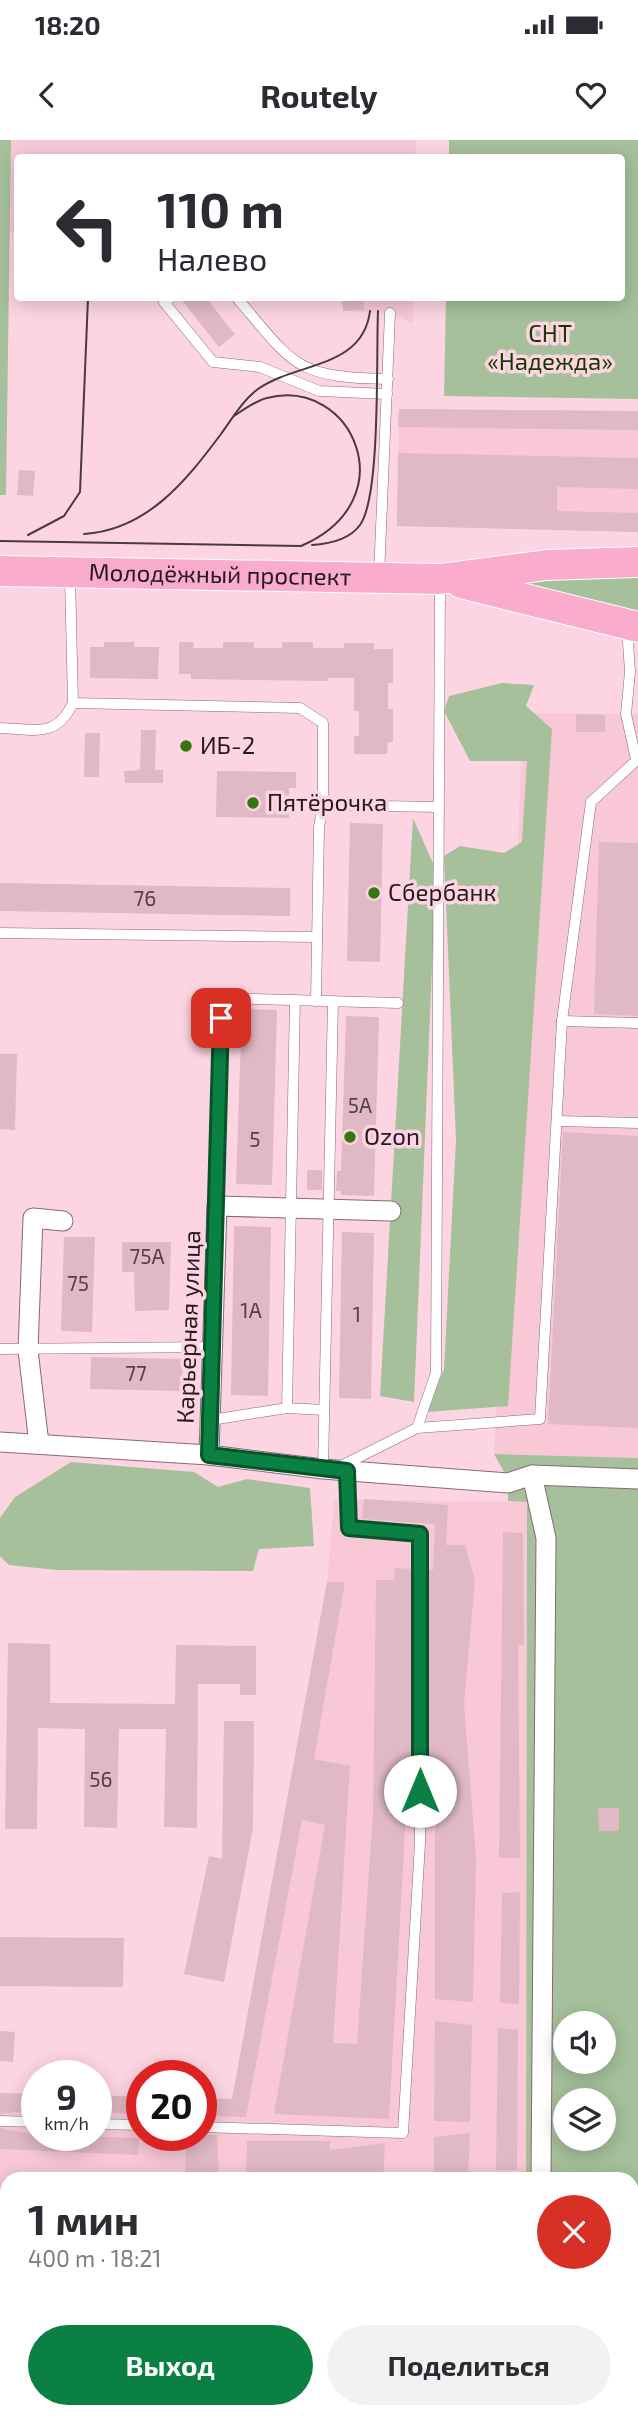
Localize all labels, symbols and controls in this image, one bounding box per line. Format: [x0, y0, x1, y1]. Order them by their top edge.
text: 18:20 [35, 9, 101, 40]
icon: back [28, 76, 66, 114]
text: Routely [260, 76, 378, 114]
icon: heart [572, 76, 610, 114]
text: 110 m [157, 179, 284, 238]
icon: left [42, 182, 133, 273]
text: Налево [157, 239, 267, 277]
park label: СНТ «Надежда» [487, 318, 613, 375]
street label: Молодёжный проспект [88, 557, 352, 590]
place label: ИБ-2 [200, 730, 255, 759]
marker: ИБ-2 [178, 738, 194, 754]
place label: Пятёрочка [267, 787, 387, 816]
marker: Пятёрочка [245, 795, 261, 811]
place label: Сбербанк [388, 877, 496, 906]
house number: 76 [134, 885, 156, 910]
marker: Сбербанк [366, 885, 382, 901]
pin [191, 988, 251, 1048]
icon: arrive [202, 999, 240, 1037]
house number: 5А [348, 1092, 372, 1117]
place label: Ozon [364, 1121, 420, 1150]
house number: 5 [249, 1126, 261, 1151]
marker: Ozon [342, 1129, 358, 1145]
street label: Карьерная улица [170, 1230, 206, 1424]
house number: 75А [129, 1243, 165, 1268]
house number: 75 [67, 1270, 89, 1295]
house number: 1А [240, 1297, 262, 1322]
house number: 1 [353, 1301, 361, 1326]
house number: 77 [125, 1360, 147, 1385]
position arrow [383, 1754, 457, 1828]
house number: 56 [89, 1766, 113, 1791]
map controls [553, 2011, 616, 2151]
button: sound [553, 2011, 616, 2074]
speed limit sign: 20 [126, 2060, 217, 2151]
text: 9 [56, 2075, 77, 2117]
button: layers [553, 2088, 616, 2151]
text: km/h [44, 2112, 89, 2134]
text: 1 мин [28, 2193, 139, 2243]
button: close [537, 2195, 611, 2269]
text: 400 m · 18:21 [28, 2244, 161, 2272]
button: Выход [28, 2325, 313, 2405]
button: Поделиться [327, 2325, 611, 2405]

